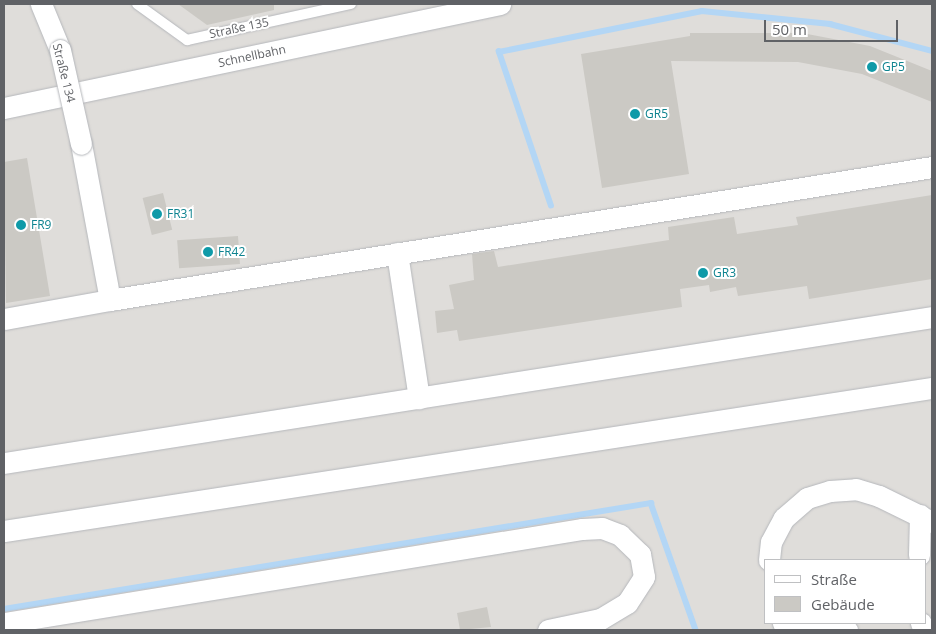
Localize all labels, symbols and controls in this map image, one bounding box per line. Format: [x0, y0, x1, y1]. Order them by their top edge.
scale bar [766, 10, 900, 42]
street label: Straße 135 [208, 15, 270, 41]
text: 50 m [772, 19, 807, 39]
street label: Straße 134 [50, 42, 78, 104]
street label: Schnellbahn [217, 42, 287, 70]
place label: GP5 [882, 60, 905, 74]
marker: GP5 [866, 61, 878, 73]
place label: GR5 [645, 107, 668, 121]
marker: GR5 [629, 108, 641, 120]
place label: FR31 [167, 207, 194, 221]
marker: FR31 [151, 208, 163, 220]
place label: FR9 [31, 218, 51, 232]
marker: FR9 [15, 219, 27, 231]
place label: FR42 [218, 245, 245, 259]
marker: FR42 [202, 246, 214, 258]
place label: GR3 [713, 266, 736, 280]
marker: GR3 [697, 267, 709, 279]
legend [764, 559, 926, 624]
text: Straße [811, 569, 857, 589]
text: Gebäude [811, 594, 875, 614]

